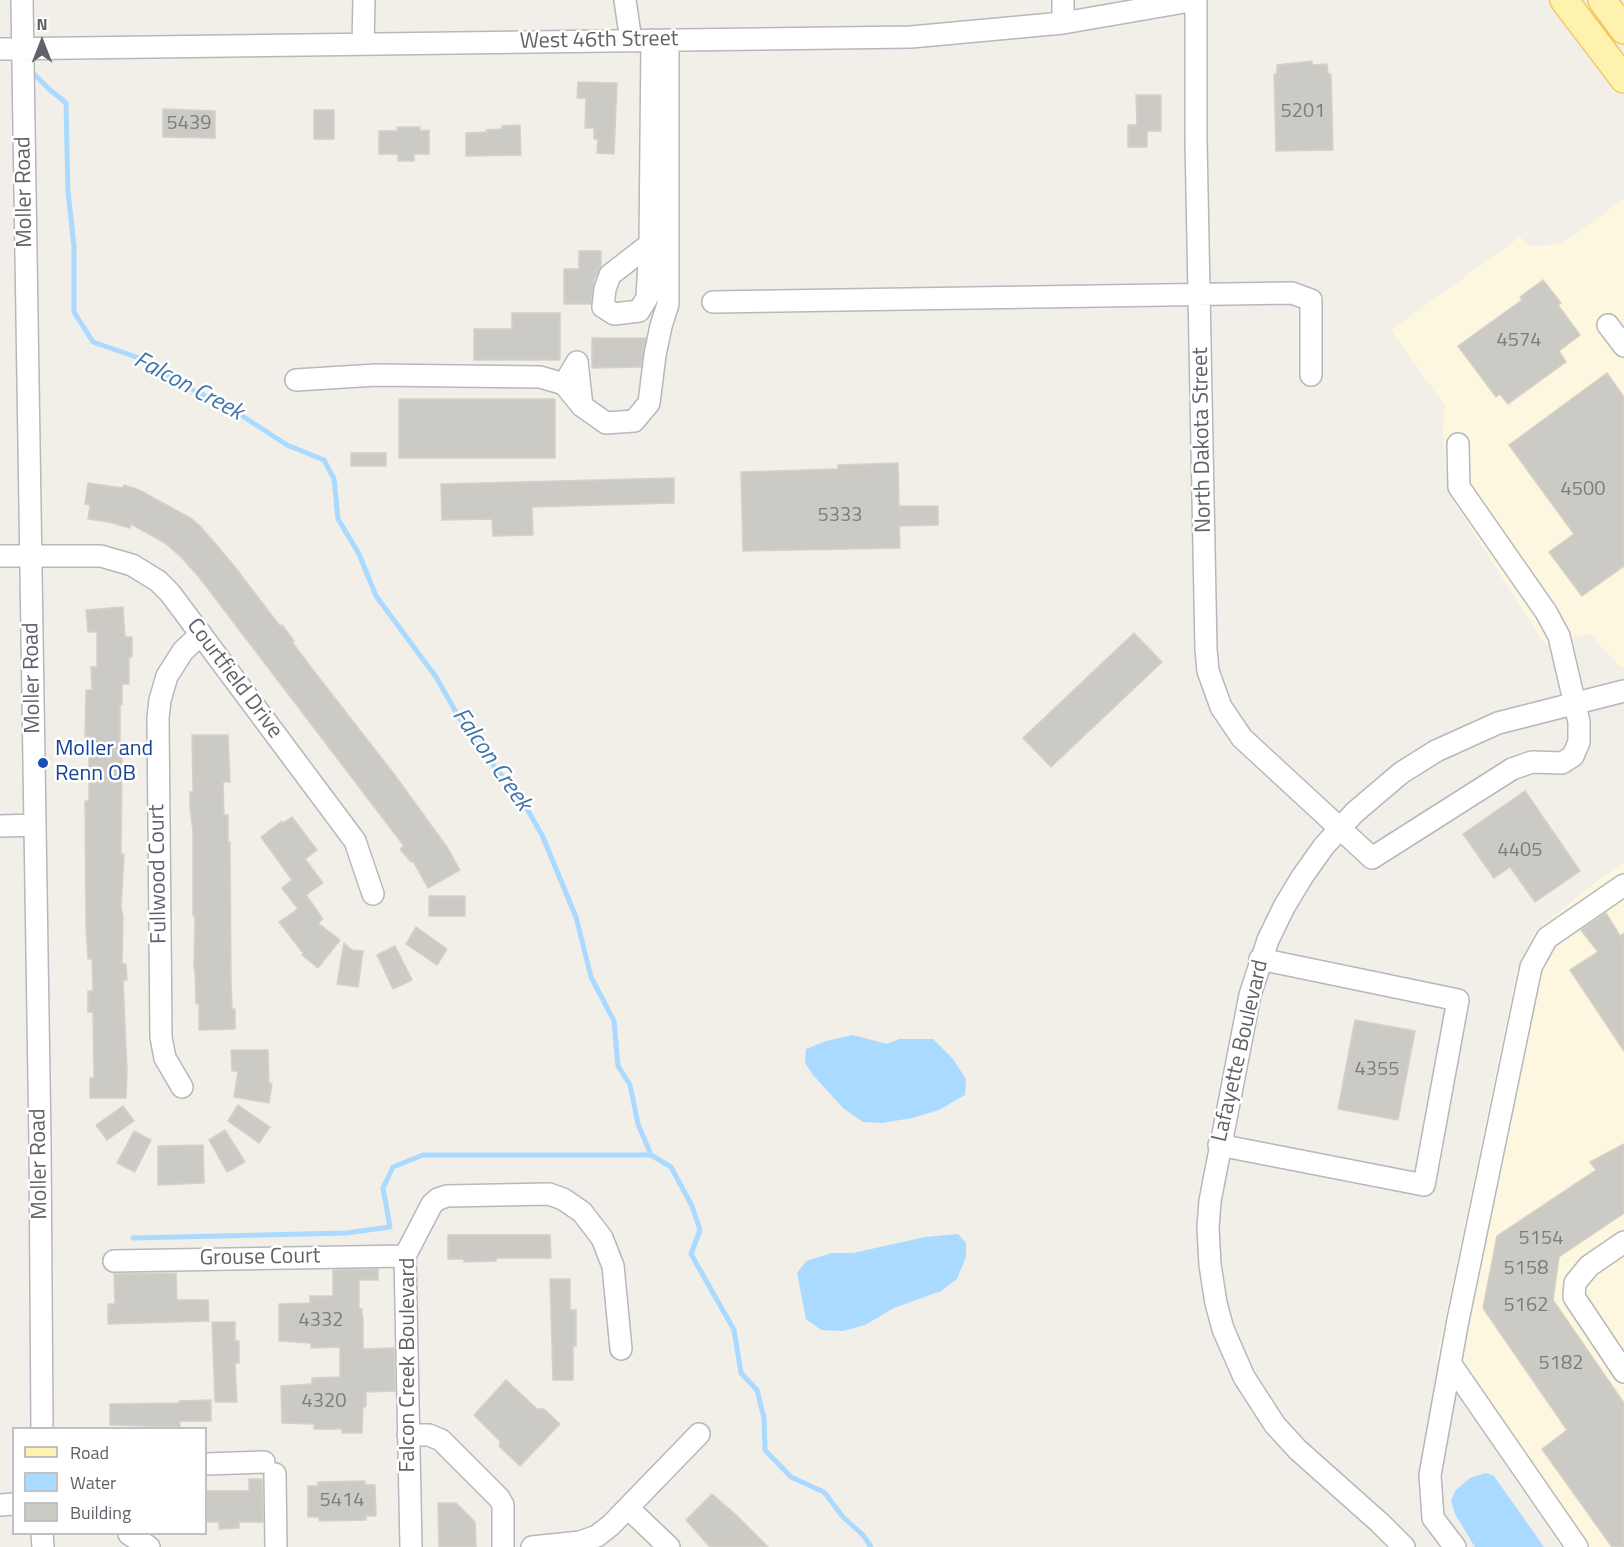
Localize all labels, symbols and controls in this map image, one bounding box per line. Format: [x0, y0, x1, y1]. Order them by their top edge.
north arrow [12, 12, 72, 72]
text: N [36, 12, 48, 36]
street label: West 46th Street [519, 26, 679, 56]
house number: 5201 [1281, 100, 1325, 124]
house number: 5439 [167, 112, 211, 136]
street label: Moller Road [11, 136, 39, 248]
house number: 4574 [1497, 329, 1541, 353]
water label: Falcon Creek [129, 346, 247, 428]
street label: North Dakota Street [1188, 347, 1218, 533]
house number: 4500 [1561, 478, 1605, 502]
house number: 5333 [818, 504, 862, 528]
street label: Courtfield Drive [180, 614, 288, 744]
street label: Moller Road [19, 622, 47, 734]
water label: Falcon Creek [445, 703, 537, 817]
place label: Moller and Renn OB [55, 737, 153, 788]
marker: Moller and Renn OB [36, 756, 50, 770]
street label: Fullwood Court [145, 804, 173, 944]
house number: 4405 [1498, 839, 1542, 863]
street label: Lafayette Boulevard [1207, 957, 1275, 1145]
house number: 4355 [1355, 1058, 1399, 1082]
street label: Moller Road [26, 1108, 54, 1220]
house number: 5154 [1519, 1227, 1563, 1251]
street label: Grouse Court [199, 1244, 321, 1272]
house number: 5158 [1504, 1257, 1548, 1281]
street label: Falcon Creek Boulevard [396, 1258, 422, 1472]
house number: 5162 [1504, 1294, 1548, 1318]
house number: 4332 [299, 1309, 343, 1333]
house number: 5182 [1539, 1352, 1583, 1376]
house number: 4320 [302, 1390, 346, 1414]
legend [12, 1427, 207, 1535]
text: Road [70, 1439, 109, 1466]
text: Water [70, 1469, 116, 1496]
house number: 5414 [320, 1489, 364, 1513]
text: Building [70, 1499, 131, 1526]

